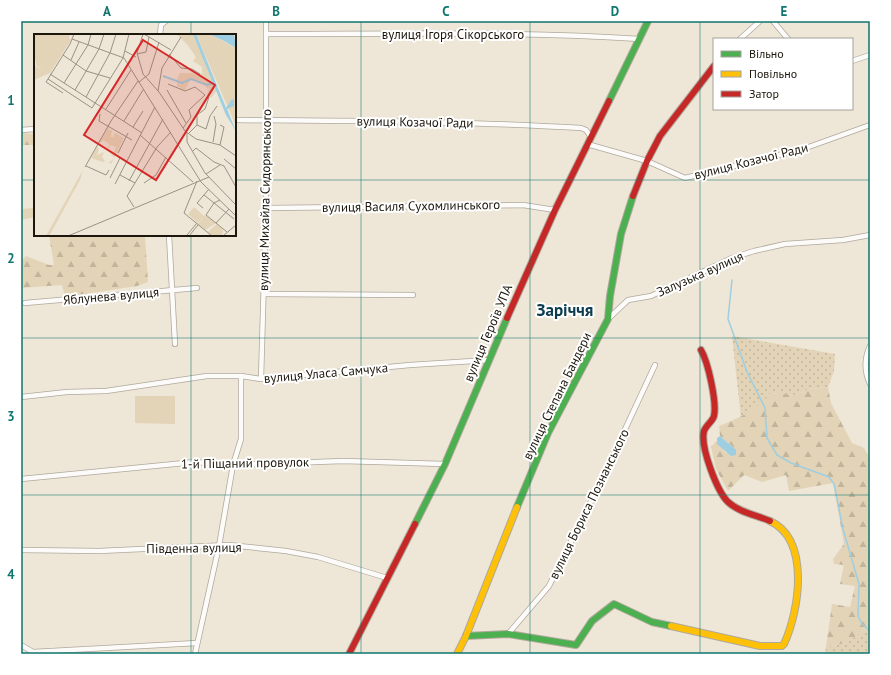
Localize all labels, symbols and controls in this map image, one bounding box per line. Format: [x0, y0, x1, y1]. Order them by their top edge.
text: A [103, 3, 111, 20]
text: B [272, 3, 280, 20]
text: C [442, 3, 450, 20]
text: D [611, 3, 619, 20]
text: E [781, 3, 788, 20]
street label: вулиця Ігоря Сікорського [382, 26, 524, 43]
inset map [34, 34, 236, 236]
legend [713, 38, 853, 110]
text: Вільно [749, 46, 784, 61]
text: Повільно [749, 66, 797, 81]
text: Затор [749, 86, 779, 101]
text: 1 [7, 92, 15, 109]
street label: вулиця Михайла Сидорянського [255, 109, 275, 291]
street label: вулиця Козачої Ради [356, 112, 474, 132]
street label: вулиця Козачої Ради [692, 139, 810, 183]
street label: вулиця Василя Сухомлинського [322, 196, 500, 216]
street label: Залузька вулиця [654, 247, 746, 301]
text: 2 [7, 250, 15, 267]
street label: вулиця Героїв УПА [460, 281, 516, 384]
street label: Яблунева вулиця [62, 283, 160, 309]
district label: Заріччя [537, 299, 593, 321]
street label: вулиця Степана Бандери [519, 329, 595, 463]
street label: вулиця Уласа Самчука [263, 359, 389, 387]
text: 3 [7, 408, 15, 425]
street label: вулиця Бориса Познанського [545, 426, 633, 582]
street label: 1-й Піщаний провулок [181, 453, 310, 473]
street label: Південна вулиця [146, 539, 242, 557]
text: 4 [7, 566, 15, 583]

